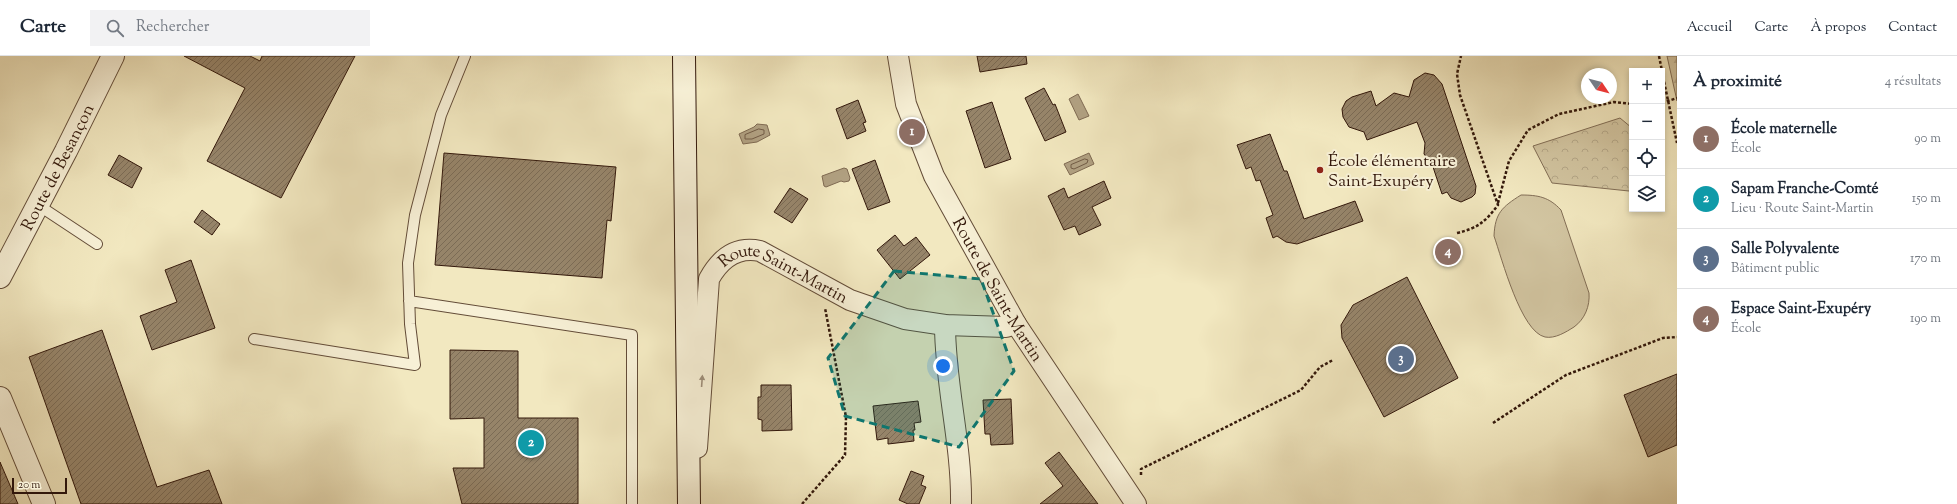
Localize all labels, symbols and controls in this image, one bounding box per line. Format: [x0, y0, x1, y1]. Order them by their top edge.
search box [90, 10, 370, 46]
text: Carte [20, 14, 66, 41]
icon: search [104, 17, 126, 39]
text: Rechercher [136, 17, 209, 38]
text: Accueil [1687, 18, 1732, 38]
text: Carte [1754, 18, 1788, 38]
text: À propos [1810, 18, 1866, 38]
text: Contact [1888, 18, 1937, 38]
north arrow [1581, 68, 1617, 104]
map controls [1629, 68, 1665, 212]
button: + [1629, 68, 1665, 104]
text: À proximité [1693, 70, 1782, 94]
text: 4 résultats [1885, 73, 1941, 91]
street label: Route de Besançon [16, 100, 101, 235]
button: − [1629, 104, 1665, 140]
pin: 1 [899, 117, 925, 147]
text: École maternelle [1731, 119, 1837, 140]
text: 1 [1704, 130, 1708, 148]
text: 90 m [1914, 130, 1941, 148]
button: locate [1629, 140, 1665, 176]
text: École [1731, 140, 1761, 158]
place label: École élémentaire Saint-Exupéry [1328, 150, 1456, 194]
marker: École élémentaire Saint-Exupéry [1315, 165, 1325, 175]
button: layers [1629, 176, 1665, 212]
text: Sapam Franche-Comté [1731, 179, 1879, 200]
text: 2 [1703, 190, 1709, 208]
text: 150 m [1912, 190, 1941, 208]
text: Lieu · Route Saint-Martin [1731, 200, 1874, 218]
street label: Route de Saint-Martin [945, 213, 1048, 367]
pin: 4 [1435, 237, 1461, 267]
text: Salle Polyvalente [1731, 239, 1839, 260]
street label: Route Saint-Martin [714, 240, 852, 311]
text: 3 [1703, 250, 1709, 268]
text: 170 m [1910, 250, 1941, 268]
text: Bâtiment public [1731, 260, 1819, 278]
text: Espace Saint-Exupéry [1731, 299, 1871, 320]
text: 4 [1703, 310, 1709, 328]
text: 190 m [1910, 310, 1941, 328]
text: École [1731, 320, 1761, 338]
pin: 3 [1388, 344, 1414, 374]
your location [933, 356, 953, 376]
one-way arrow [698, 375, 705, 387]
pin: 2 [518, 428, 544, 458]
scale bar [12, 476, 67, 495]
text: 20 m [18, 477, 40, 493]

